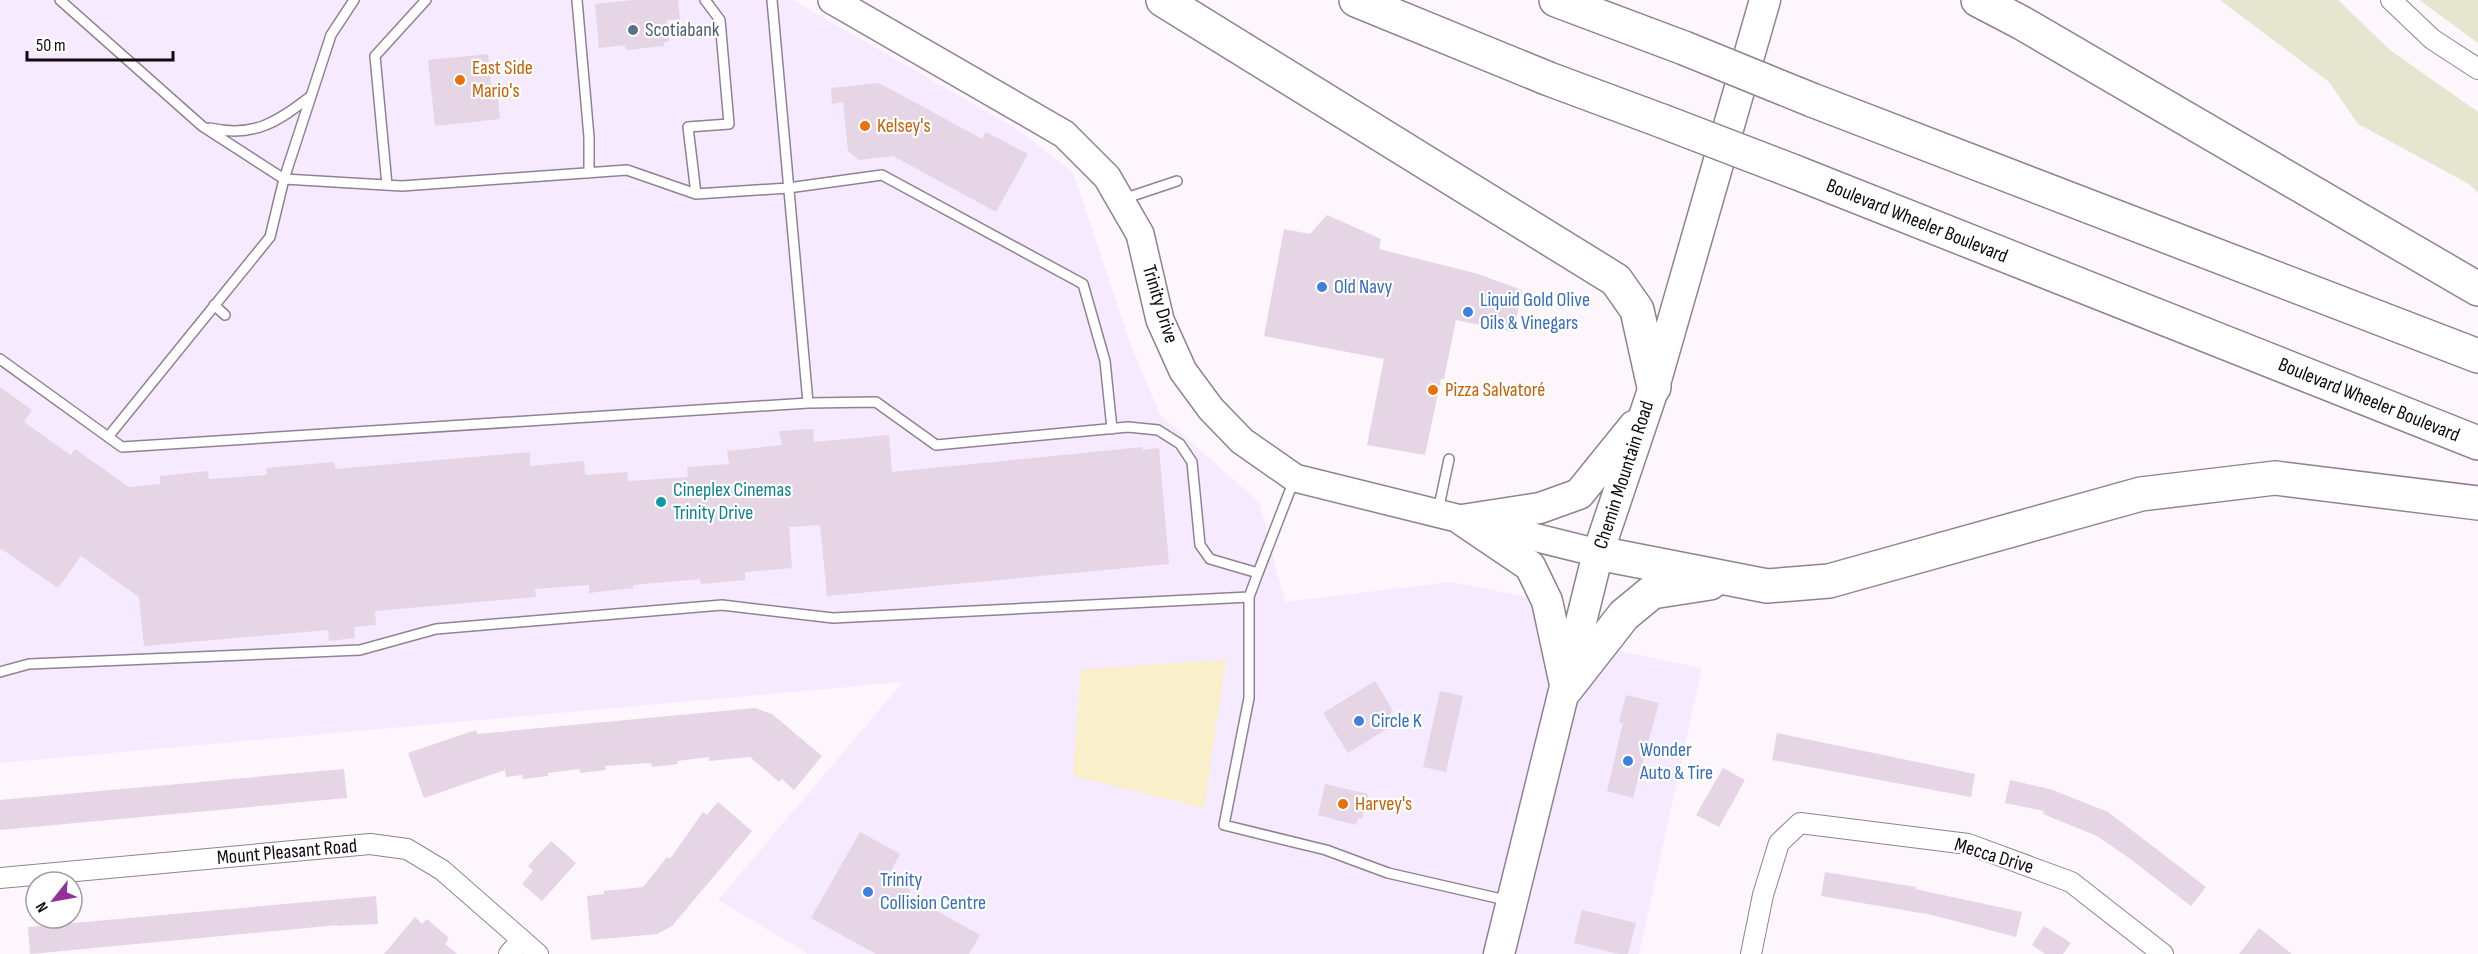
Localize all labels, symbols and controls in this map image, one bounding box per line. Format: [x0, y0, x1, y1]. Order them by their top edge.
place label: Scotiabank [645, 18, 720, 42]
marker: Scotiabank [626, 23, 640, 37]
scale bar [27, 24, 172, 62]
text: 50 m [36, 35, 66, 56]
place label: East Side Mario's [472, 56, 533, 103]
marker: East Side Mario's [453, 73, 467, 87]
place label: Kelsey's [877, 114, 931, 138]
marker: Kelsey's [858, 119, 872, 133]
street label: Boulevard Wheeler Boulevard [1823, 174, 2011, 268]
street label: Trinity Drive [1137, 262, 1183, 346]
place label: Old Navy [1334, 275, 1393, 299]
marker: Old Navy [1315, 280, 1329, 294]
place label: Liquid Gold Olive Oils & Vinegars [1480, 288, 1590, 335]
marker: Liquid Gold Olive Oils & Vinegars [1461, 305, 1475, 319]
street label: Boulevard Wheeler Boulevard [2275, 353, 2463, 447]
place label: Pizza Salvatoré [1445, 378, 1545, 402]
marker: Pizza Salvatoré [1426, 383, 1440, 397]
street label: Chemin Mountain Road [1589, 398, 1659, 552]
place label: Cineplex Cinemas Trinity Drive [673, 478, 791, 525]
marker: Cineplex Cinemas Trinity Drive [654, 495, 668, 509]
place label: Circle K [1371, 709, 1422, 733]
marker: Circle K [1352, 714, 1366, 728]
place label: Wonder Auto & Tire [1639, 738, 1713, 785]
marker: Wonder Auto & Tire [1621, 754, 1635, 768]
place label: Harvey's [1355, 792, 1412, 816]
marker: Harvey's [1336, 797, 1350, 811]
street label: Mecca Drive [1952, 833, 2036, 879]
street label: Mount Pleasant Road [216, 834, 358, 870]
place label: Trinity Collision Centre [880, 868, 986, 915]
north arrow [24, 870, 84, 930]
marker: Trinity Collision Centre [861, 885, 875, 899]
text: N [32, 898, 53, 916]

